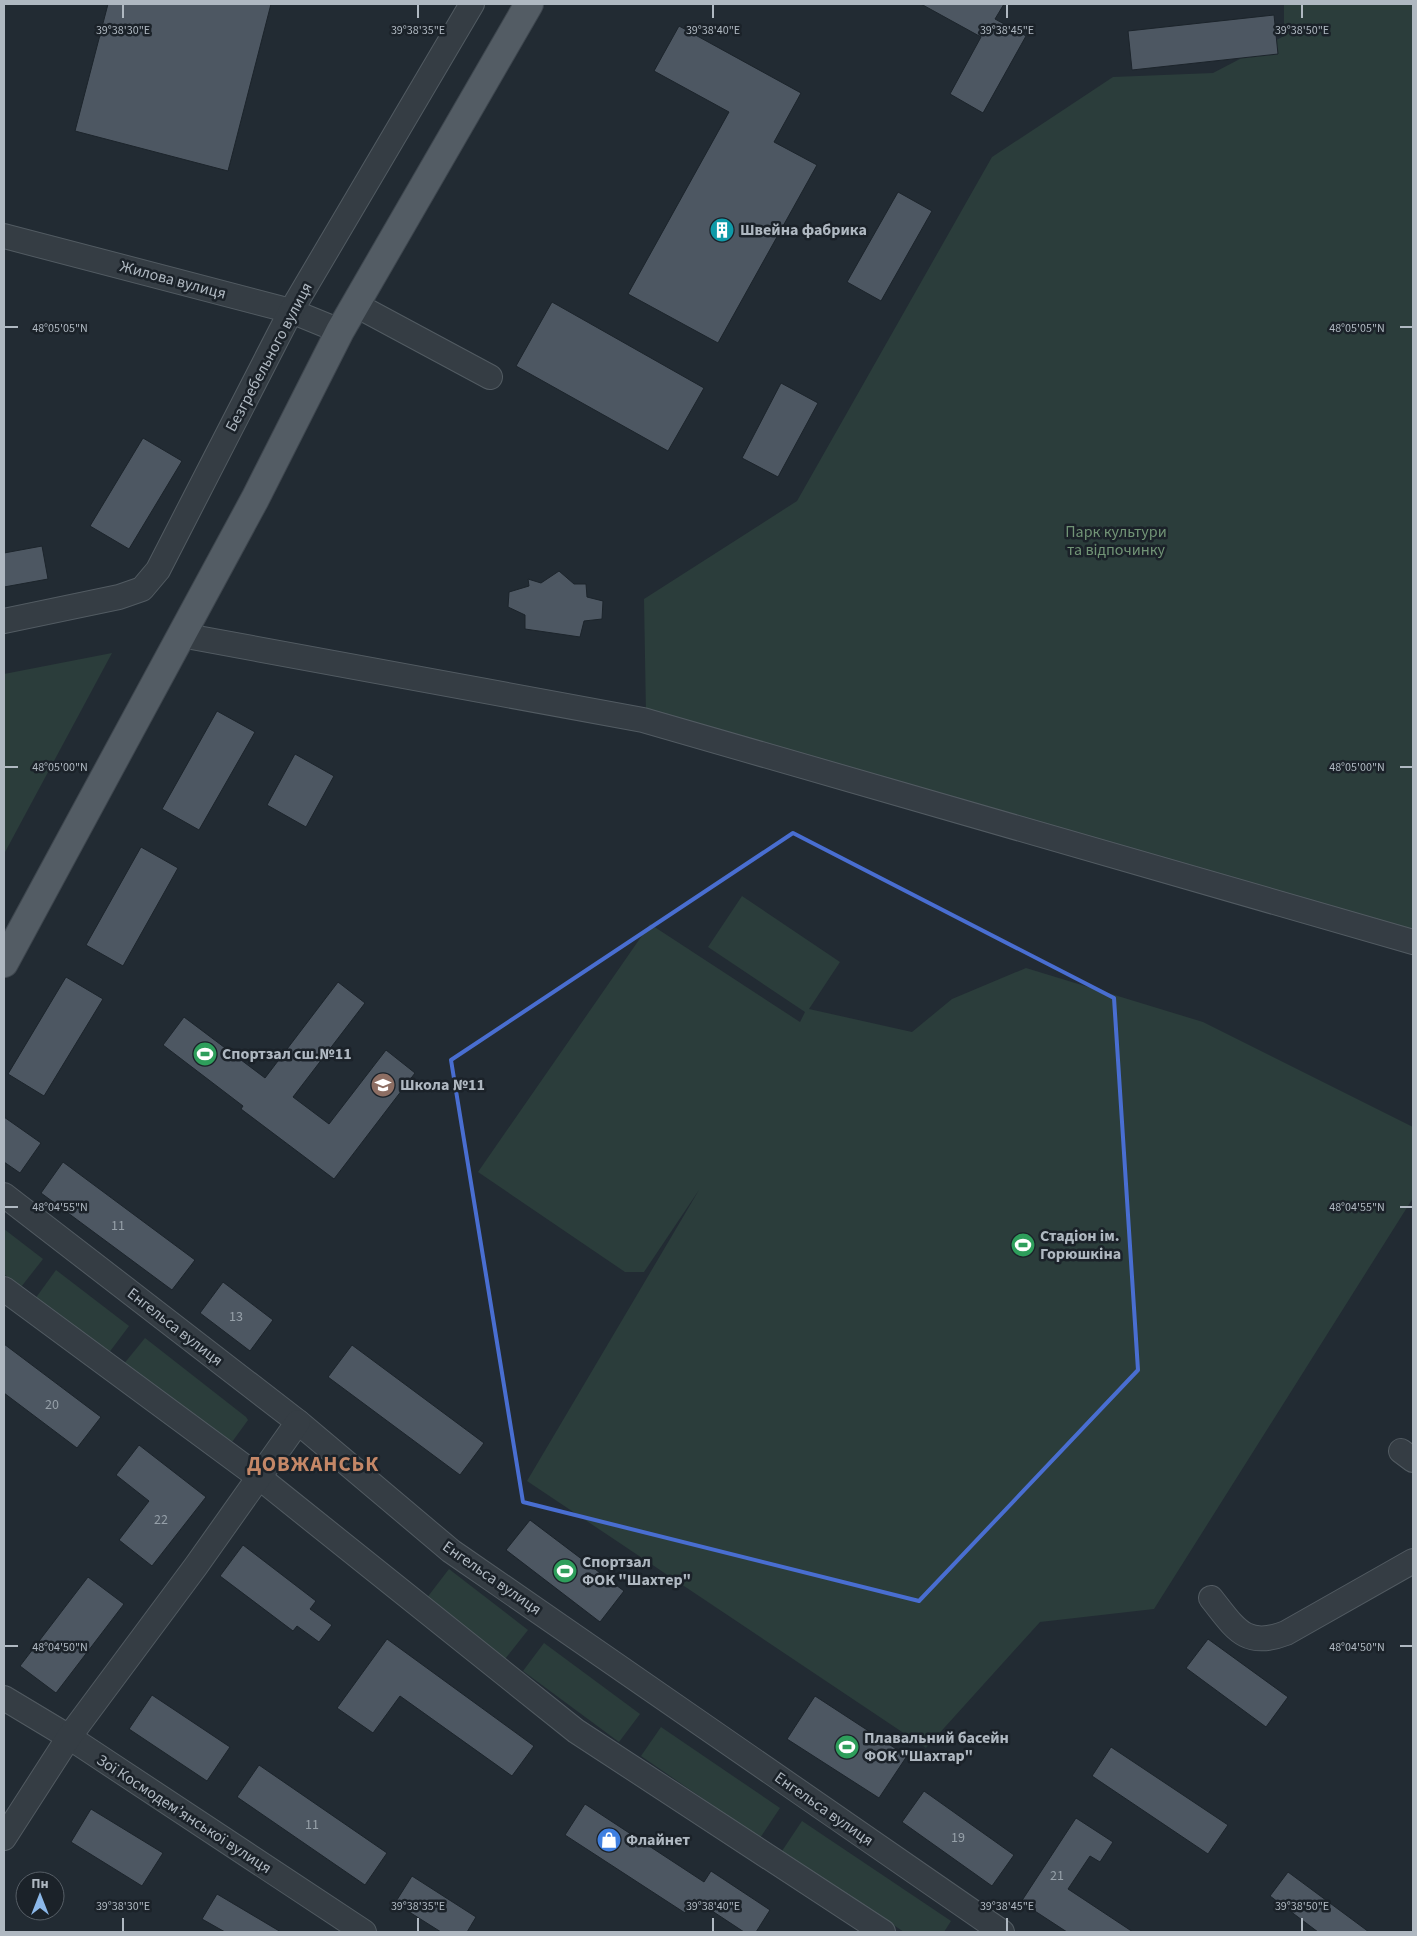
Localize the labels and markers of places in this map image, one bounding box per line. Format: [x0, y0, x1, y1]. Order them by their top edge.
building icon: Швейна фабрика [709, 217, 735, 243]
place label: Швейна фабрика [740, 219, 867, 241]
sports icon: Спортзал сш.№11 [192, 1041, 218, 1067]
place label: Спортзал сш.№11 [222, 1043, 352, 1065]
school or university icon: Школа №11 [370, 1072, 396, 1098]
place label: Школа №11 [400, 1074, 485, 1096]
place label: Стадіон ім. Горюшкіна [1040, 1225, 1121, 1265]
sports icon: Стадіон ім. Горюшкіна [1010, 1232, 1036, 1258]
place label: Спортзал ФОК "Шахтер" [582, 1551, 691, 1591]
sports icon: Спортзал ФОК "Шахтер" [552, 1558, 578, 1584]
place label: Плавальний басейн ФОК "Шахтар" [864, 1727, 1009, 1767]
sports icon: Плавальний басейн ФОК "Шахтар" [834, 1734, 860, 1760]
shop icon: Флайнет [596, 1827, 622, 1853]
place label: Флайнет [626, 1829, 690, 1851]

